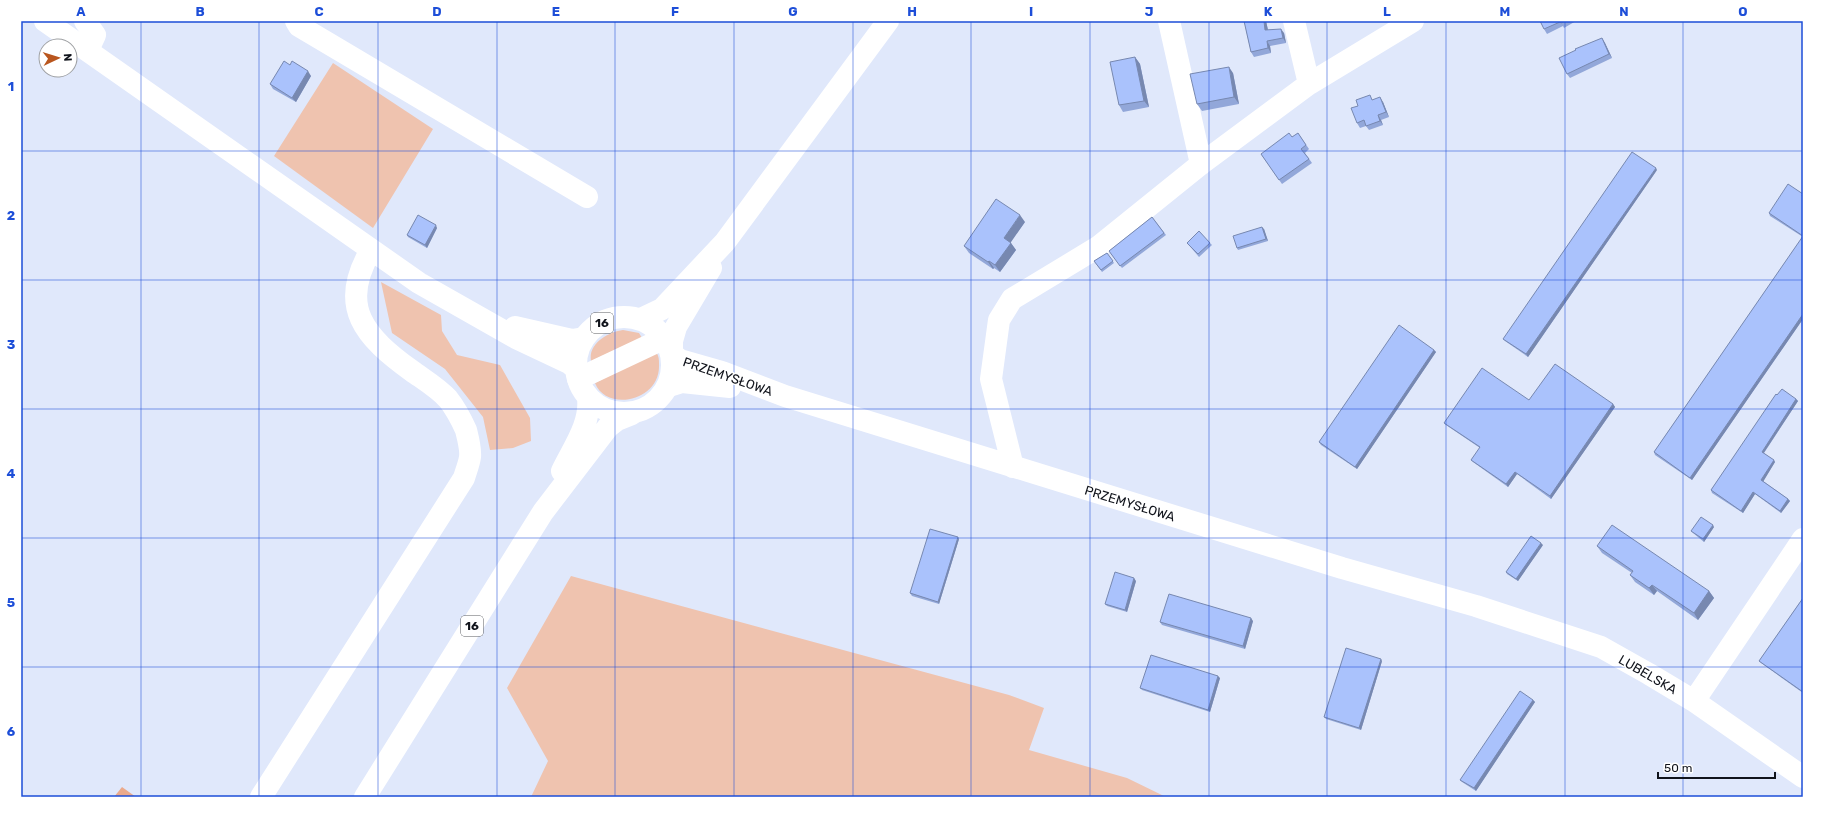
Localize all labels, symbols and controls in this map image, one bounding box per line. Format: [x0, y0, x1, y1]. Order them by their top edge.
text: A [76, 4, 86, 19]
text: B [195, 4, 205, 19]
text: C [314, 4, 324, 19]
text: D [432, 4, 442, 19]
text: E [552, 4, 560, 19]
text: F [671, 4, 679, 19]
text: G [788, 4, 798, 19]
text: H [907, 4, 917, 19]
text: I [1029, 4, 1033, 19]
text: J [1145, 4, 1153, 19]
text: K [1264, 4, 1273, 19]
text: L [1383, 4, 1391, 19]
text: M [1500, 4, 1510, 19]
text: N [1619, 4, 1629, 19]
text: O [1738, 4, 1748, 19]
north arrow [38, 38, 78, 78]
text: N [61, 53, 74, 62]
text: 1 [8, 79, 14, 94]
text: 2 [7, 208, 15, 223]
road number: 16 [591, 313, 613, 333]
text: 3 [7, 337, 16, 352]
street label: PRZEMYSŁOWA [681, 354, 775, 399]
text: 4 [7, 466, 16, 481]
street label: PRZEMYSŁOWA [1083, 483, 1177, 524]
text: 5 [7, 595, 15, 610]
road number: 16 [461, 616, 483, 636]
street label: LUBELSKA [1616, 652, 1680, 697]
text: 6 [7, 724, 16, 739]
scale bar [1658, 754, 1775, 780]
text: 50 m [1664, 761, 1692, 775]

